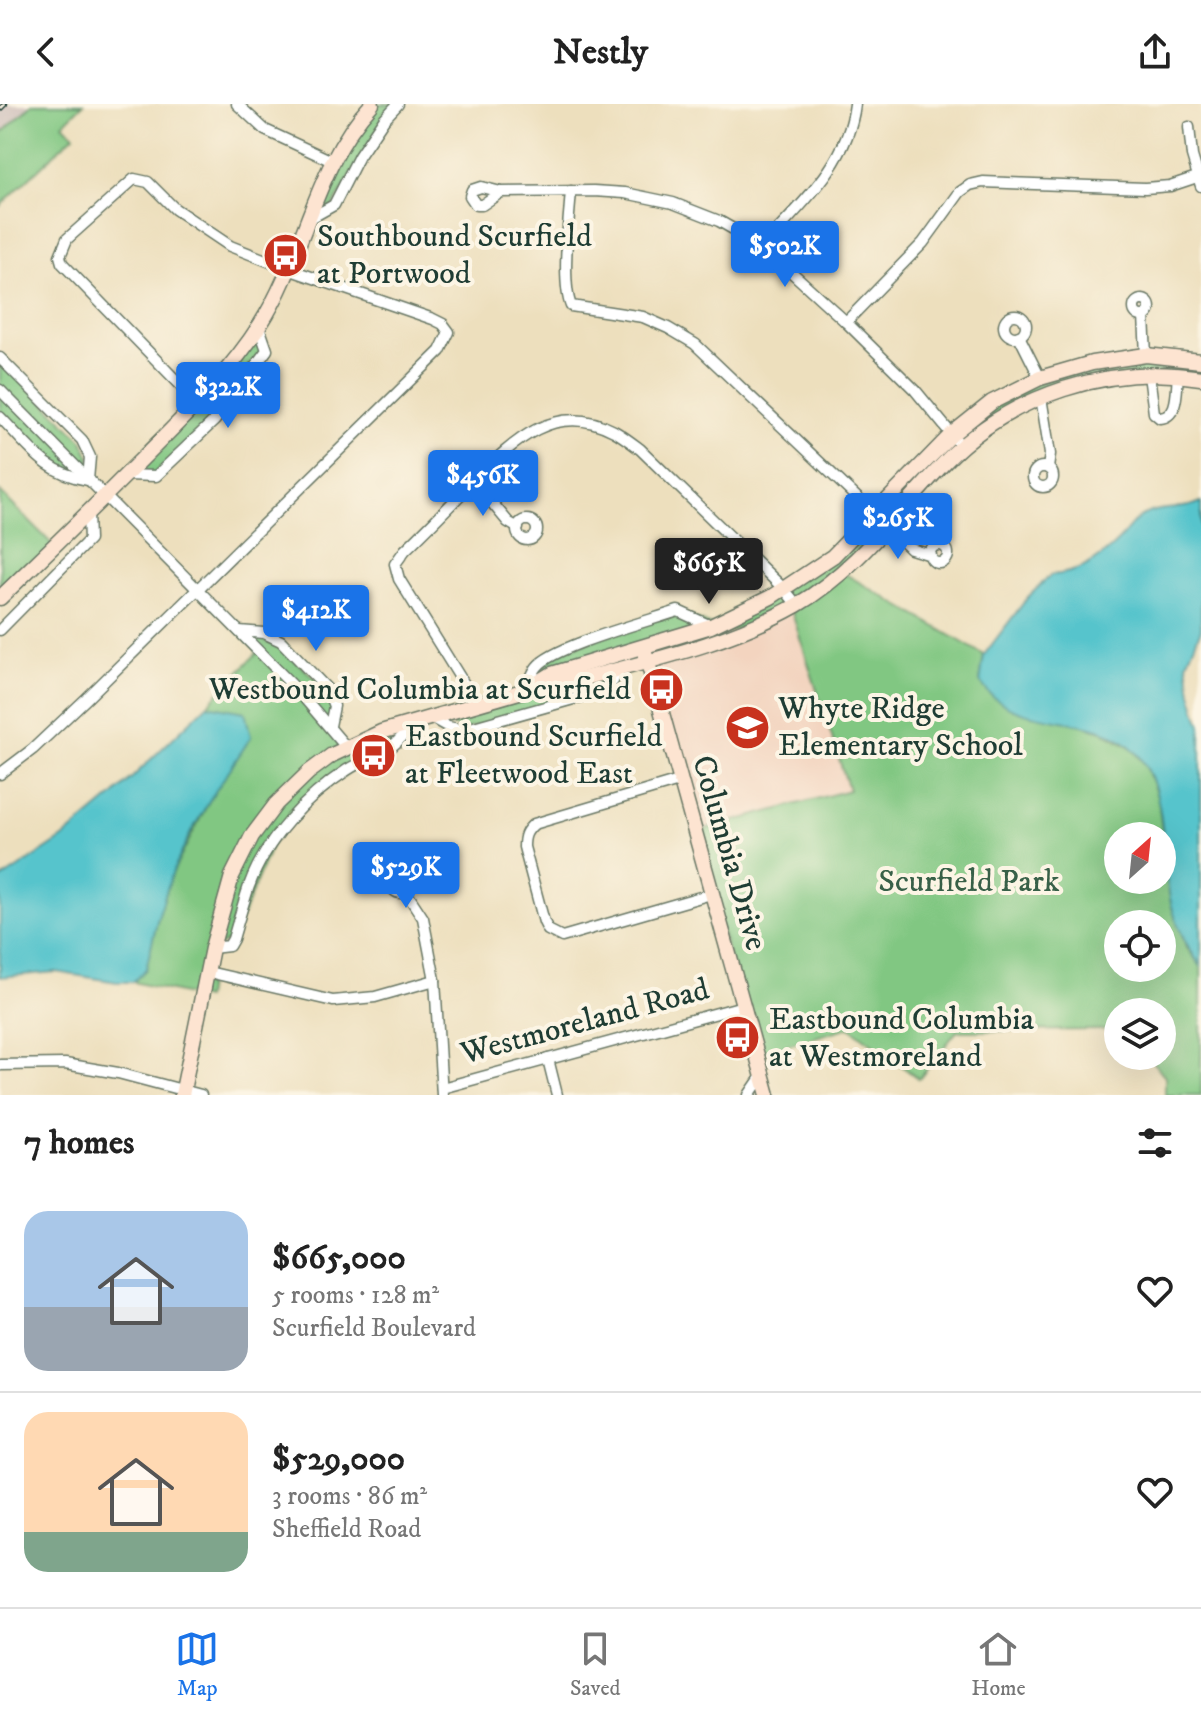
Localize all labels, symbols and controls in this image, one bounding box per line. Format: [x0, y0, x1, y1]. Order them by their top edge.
icon: back [24, 30, 68, 74]
text: Nestly [553, 30, 648, 75]
icon: share [1133, 30, 1177, 74]
place label: Southbound Scurfield at Portwood [317, 217, 592, 294]
pin: $502K [729, 221, 841, 289]
text: $502K [749, 230, 821, 263]
bus stop icon: Southbound Scurfield at Portwood [262, 231, 310, 279]
pin: $322K [172, 362, 284, 430]
text: $322K [194, 371, 262, 404]
pin: $456K [427, 450, 539, 518]
text: $456K [446, 459, 520, 492]
pin: $265K [842, 493, 954, 561]
text: $265K [862, 502, 934, 535]
pin: $665K [653, 538, 765, 606]
text: $665K [673, 547, 745, 580]
pin: $412K [260, 585, 372, 653]
text: $412K [281, 594, 351, 627]
bus stop icon: Westbound Columbia at Scurfield [638, 666, 686, 714]
place label: Westbound Columbia at Scurfield [208, 670, 631, 710]
place label: Whyte Ridge Elementary School [777, 689, 1023, 766]
school or university icon: Whyte Ridge Elementary School [723, 703, 771, 751]
place label: Eastbound Scurfield at Fleetwood East [405, 717, 662, 794]
bus stop icon: Eastbound Scurfield at Fleetwood East [350, 731, 398, 779]
street label: Columbia Drive [682, 751, 776, 955]
north arrow [1104, 822, 1176, 894]
map controls [1104, 822, 1176, 1070]
pin: $529K [350, 842, 462, 910]
text: $529K [370, 851, 442, 884]
park label: Scurfield Park [878, 862, 1060, 902]
button: locate [1104, 910, 1176, 982]
street label: Westmoreland Road [455, 970, 714, 1075]
button: layers [1104, 998, 1176, 1070]
place label: Eastbound Columbia at Westmoreland [769, 1000, 1034, 1077]
bus stop icon: Eastbound Columbia at Westmoreland [714, 1014, 762, 1062]
icon: filters [1133, 1121, 1177, 1165]
text: 7 homes [24, 1122, 134, 1164]
text: $665,000 [272, 1237, 406, 1279]
icon: home [88, 1243, 184, 1339]
icon: heart [1133, 1269, 1177, 1313]
text: 5 rooms · 128 m² [272, 1279, 439, 1312]
text: Scurfield Boulevard [272, 1312, 476, 1345]
text: $529,000 [272, 1438, 405, 1480]
icon: home [88, 1444, 184, 1540]
icon: heart [1133, 1470, 1177, 1514]
text: 3 rooms · 86 m² [272, 1480, 427, 1513]
text: Sheffield Road [272, 1513, 421, 1546]
tab: Map [175, 1627, 219, 1702]
tab: Saved [570, 1627, 621, 1702]
tab: Home [971, 1627, 1026, 1702]

